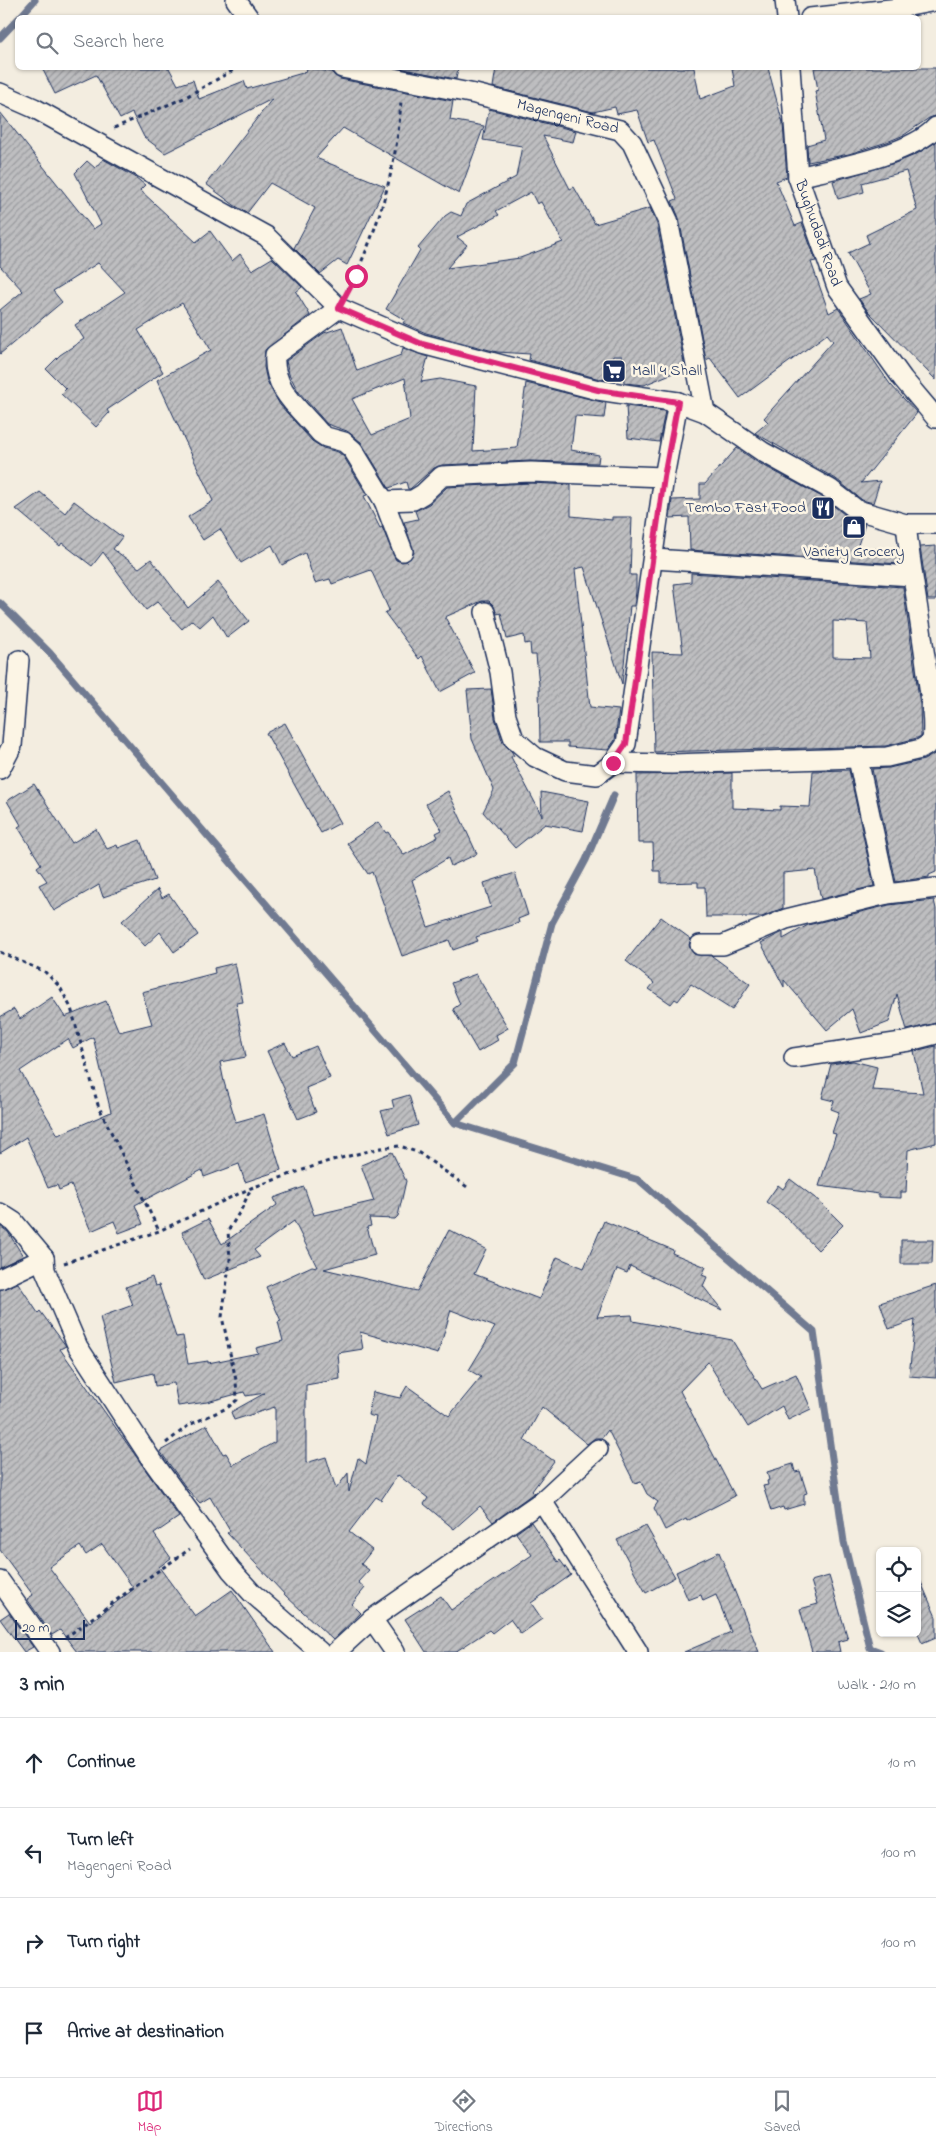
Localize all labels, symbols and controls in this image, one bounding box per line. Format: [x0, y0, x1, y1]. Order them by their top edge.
search box [15, 15, 921, 70]
icon: search [33, 29, 61, 57]
text: Search here [73, 29, 164, 56]
street label: Magengeni Road [514, 93, 621, 141]
street label: Bughudadi Road [788, 176, 848, 290]
route start [345, 265, 368, 288]
supermarket icon: Mall 4 Shall [601, 358, 627, 384]
place label: Mall 4 Shall [632, 359, 703, 383]
restaurant icon: Tembo Fast Food [810, 495, 836, 521]
place label: Tembo Fast Food [685, 496, 806, 520]
shop icon: Variety Grocery [841, 514, 867, 540]
place label: Variety Grocery [803, 540, 905, 564]
route end [602, 752, 625, 775]
map controls [876, 1547, 921, 1637]
button: locate [876, 1547, 921, 1592]
button: layers [876, 1592, 921, 1637]
scale bar [15, 1617, 85, 1640]
text: 20 m [22, 1618, 49, 1639]
text: 3 min [20, 1670, 64, 1700]
text: Walk · 210 m [837, 1673, 916, 1697]
icon: ahead [20, 1749, 48, 1777]
text: Continue [67, 1749, 135, 1776]
text: 10 m [888, 1751, 916, 1775]
text: Turn left [67, 1827, 134, 1854]
icon: left [20, 1839, 48, 1867]
text: 100 m [881, 1841, 916, 1865]
text: Magengeni Road [67, 1854, 172, 1878]
icon: right [20, 1929, 48, 1957]
text: Turn right [67, 1929, 140, 1956]
text: 100 m [881, 1931, 916, 1955]
icon: arrive [20, 2019, 48, 2047]
text: Arrive at destination [67, 2019, 224, 2046]
tab: Map [136, 2087, 164, 2138]
tab: Directions [435, 2087, 493, 2138]
tab: Saved [764, 2087, 800, 2138]

